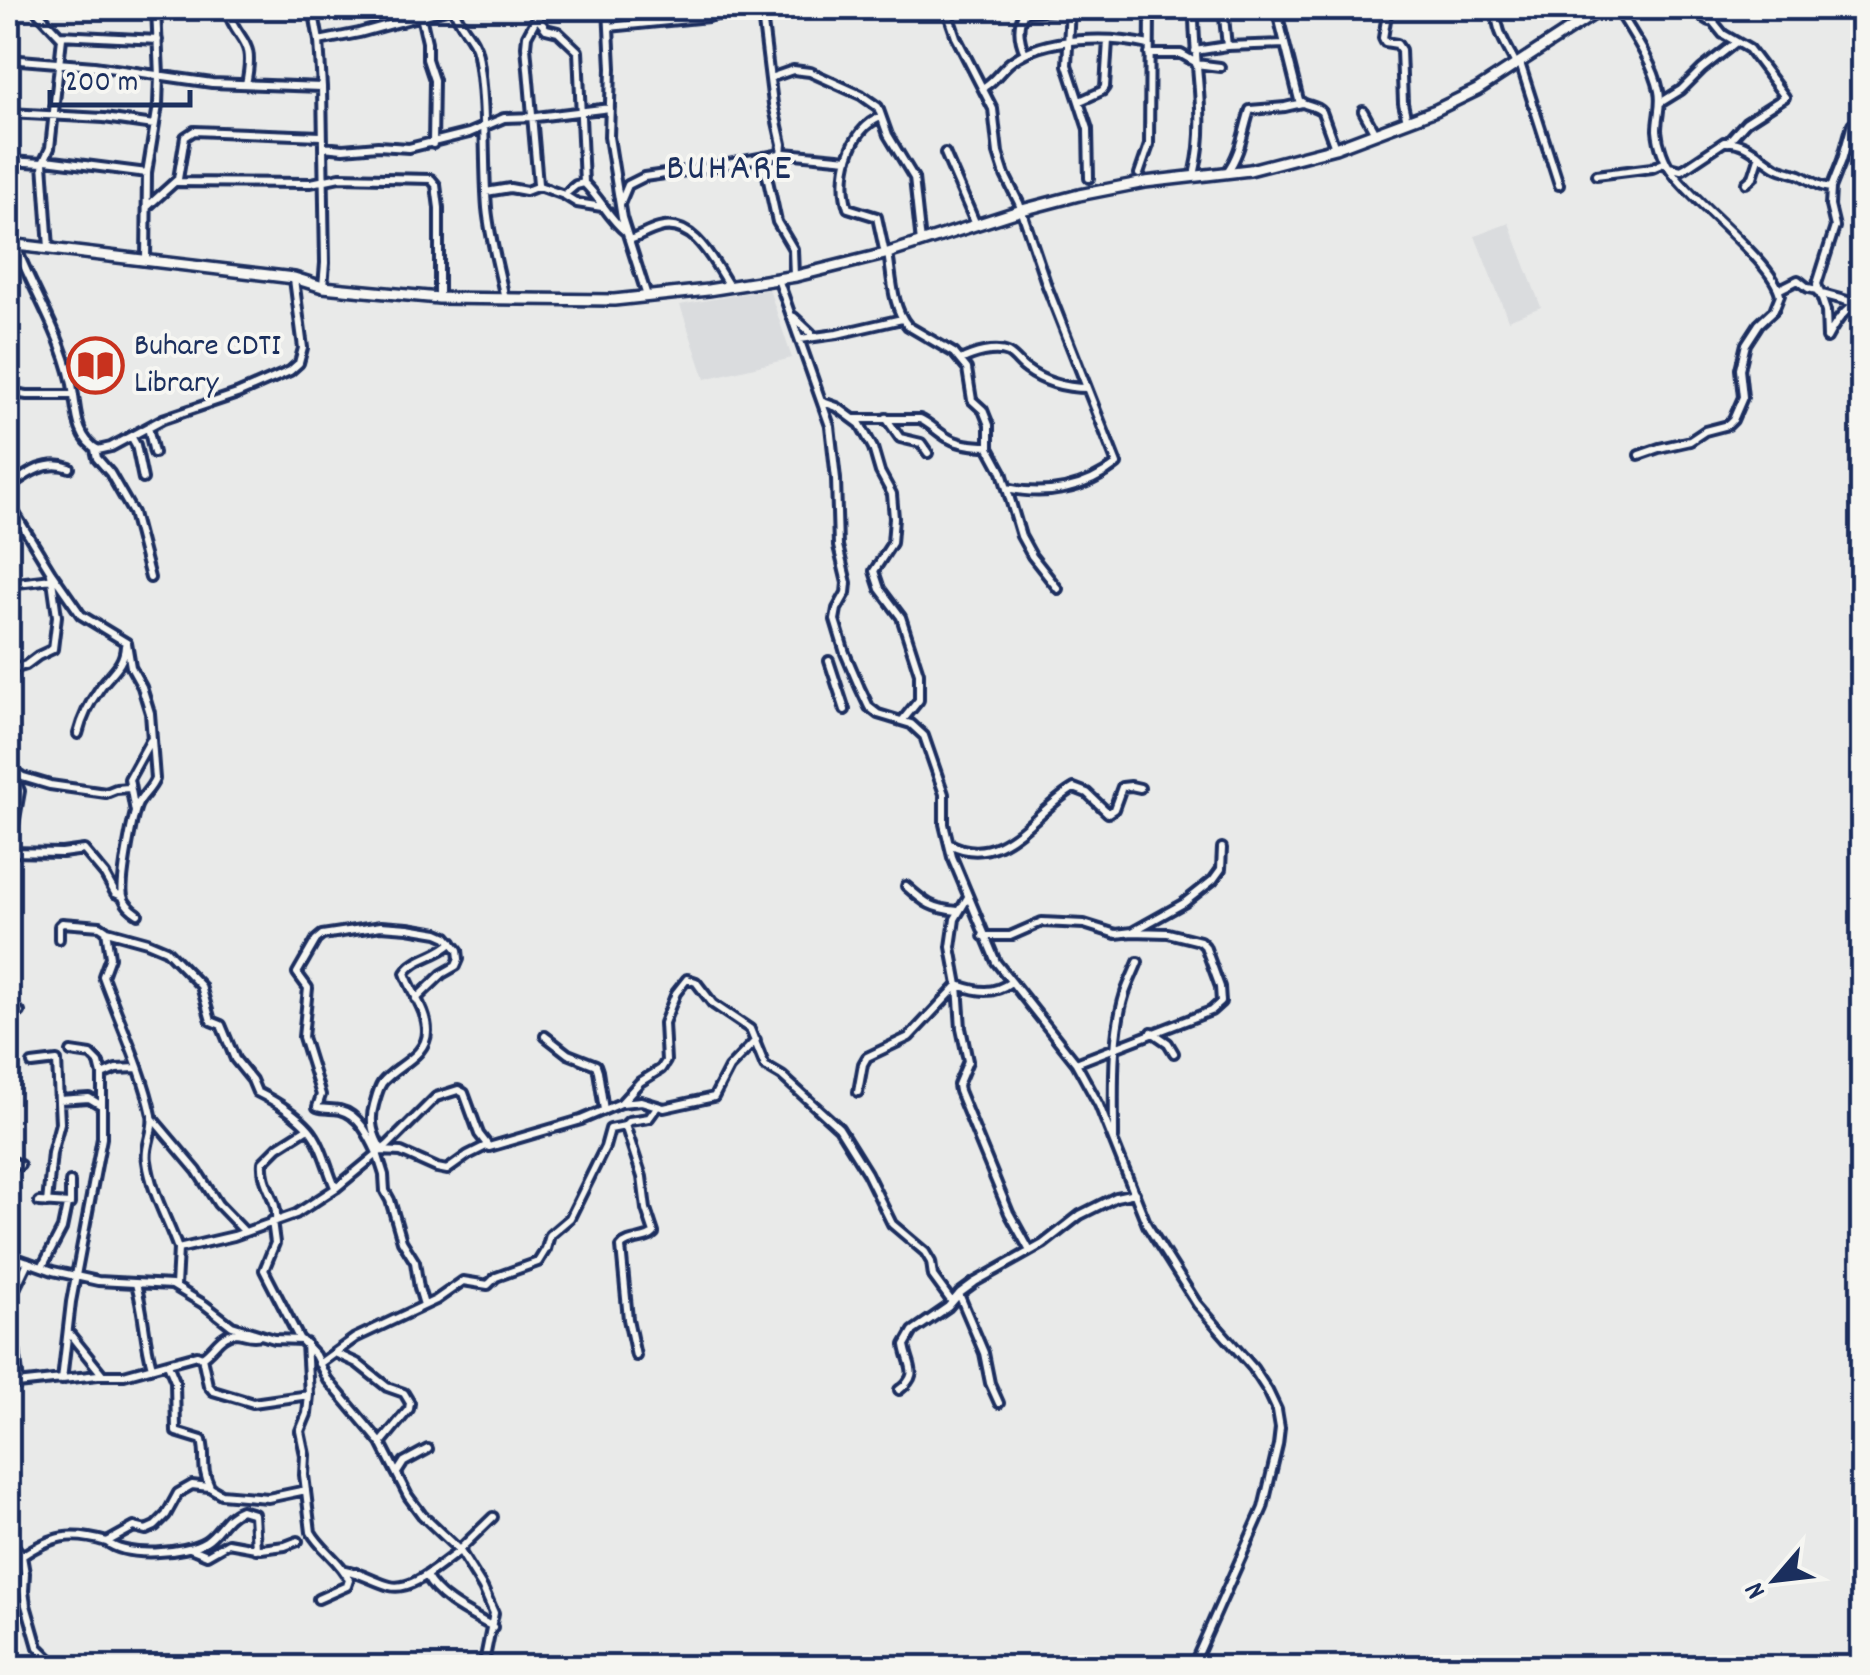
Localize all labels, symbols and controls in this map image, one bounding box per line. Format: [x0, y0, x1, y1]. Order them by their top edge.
scale bar [50, 45, 190, 107]
text: 200 m [65, 63, 138, 106]
district label: BUHARE [666, 143, 794, 198]
place label: Buhare CDTI Library [134, 325, 281, 408]
library icon: Buhare CDTI Library [65, 336, 125, 396]
north arrow [1725, 1530, 1825, 1630]
text: N [1736, 1574, 1778, 1605]

